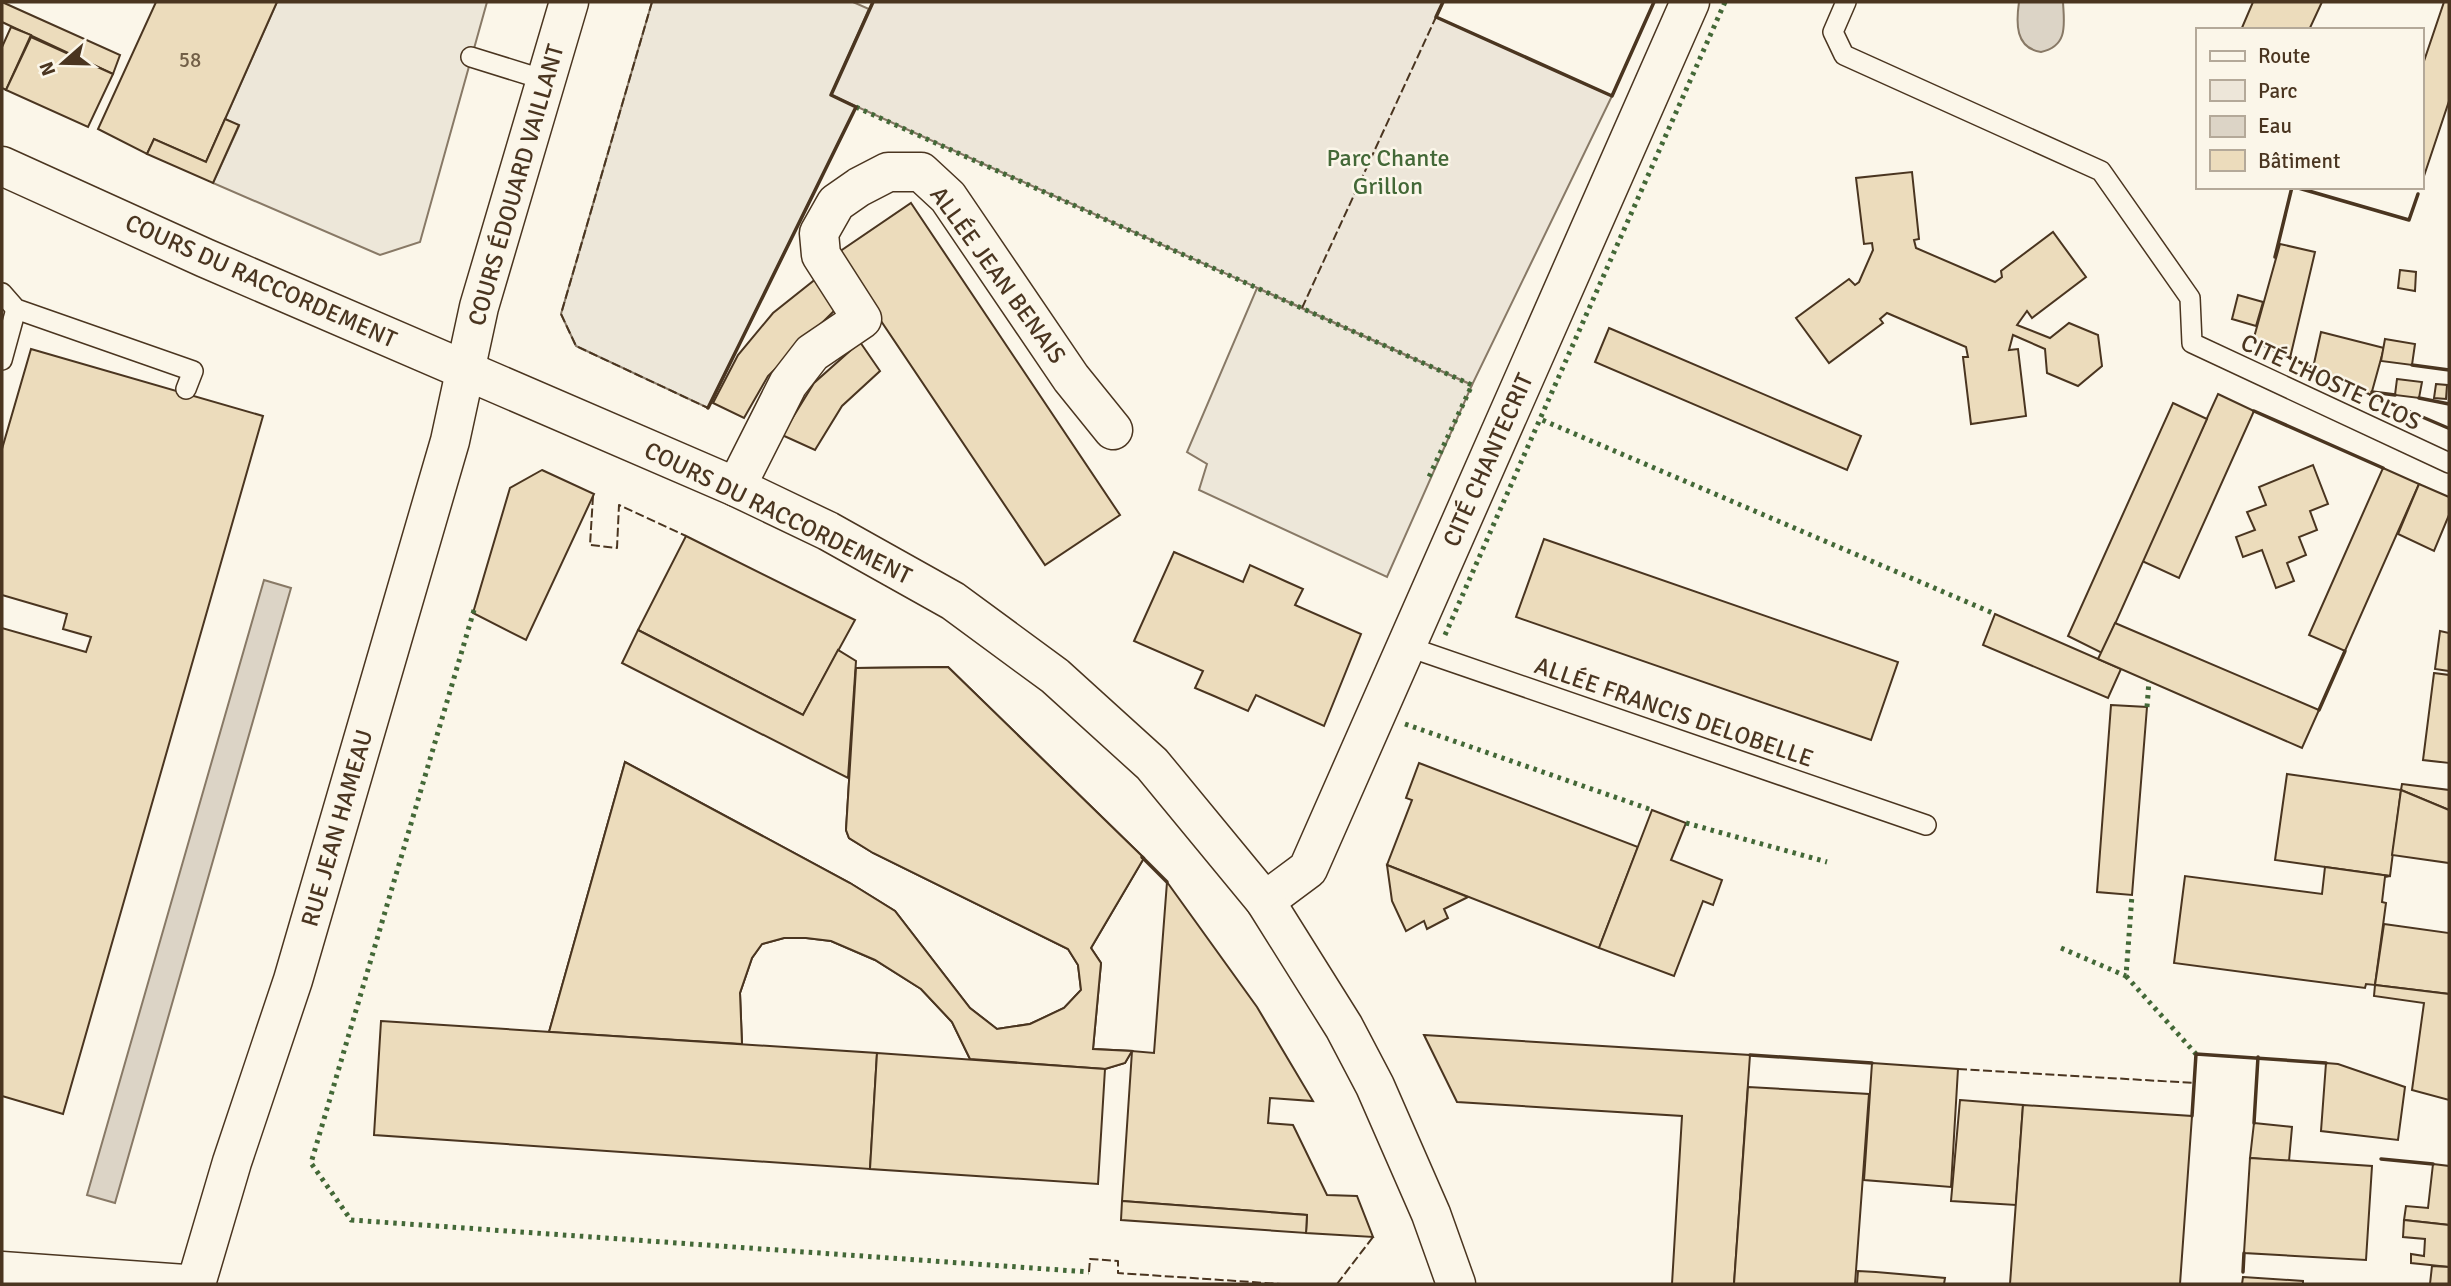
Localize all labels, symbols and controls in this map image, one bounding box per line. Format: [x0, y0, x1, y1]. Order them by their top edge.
north arrow [28, 28, 98, 98]
legend [2196, 28, 2423, 189]
street label: COURS ÉDOUARD VAILLANT [461, 41, 571, 329]
text: Route [2258, 43, 2310, 69]
house number: 58 [179, 47, 201, 73]
text: N [34, 58, 62, 79]
text: Parc [2258, 78, 2297, 104]
text: Eau [2258, 113, 2292, 139]
park label: Parc Chante Grillon [1326, 143, 1450, 201]
text: Bâtiment [2258, 148, 2340, 174]
street label: ALLÉE JEAN BENAIS [924, 181, 1072, 369]
street label: COURS DU RACCORDEMENT [121, 208, 402, 355]
street label: CITÉ LHOSTE CLOS [2236, 327, 2426, 437]
street label: CITÉ CHANTECRIT [1436, 368, 1540, 551]
street label: COURS DU RACCORDEMENT [639, 435, 917, 591]
street label: ALLÉE FRANCIS DELOBELLE [1531, 650, 1817, 774]
street label: RUE JEAN HAMEAU [295, 726, 379, 930]

